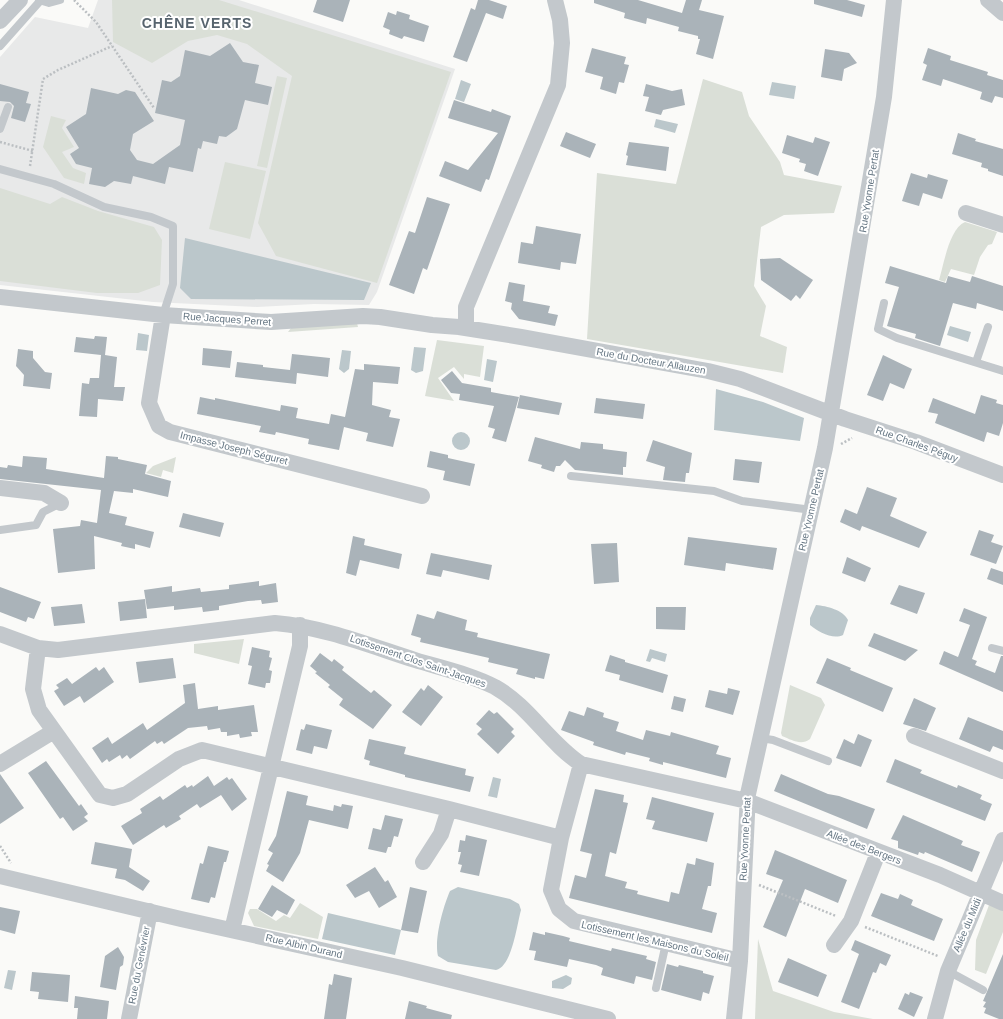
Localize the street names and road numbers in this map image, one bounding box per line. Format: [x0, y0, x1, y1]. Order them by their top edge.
street label: Rue Yvonne Pertat [857, 149, 881, 233]
street label: Rue Jacques Perret [183, 310, 272, 328]
street label: Rue du Docteur Allauzen [596, 346, 706, 376]
street label: Rue Charles Péguy [874, 424, 960, 464]
street label: Impasse Joseph Séguret [179, 429, 289, 467]
street label: Rue Yvonne Pertat [796, 468, 826, 552]
street label: Lotissement Clos Saint-Jacques [349, 633, 487, 689]
street label: Rue Yvonne Pertat [737, 797, 753, 881]
street label: Allée des Bergers [825, 828, 903, 866]
street label: Allée du Midi [951, 896, 983, 954]
street label: Lotissement les Maisons du Soleil [580, 919, 730, 963]
street label: Rue du Genévrier [126, 925, 152, 1005]
street label: Rue Albin Durand [265, 932, 343, 960]

